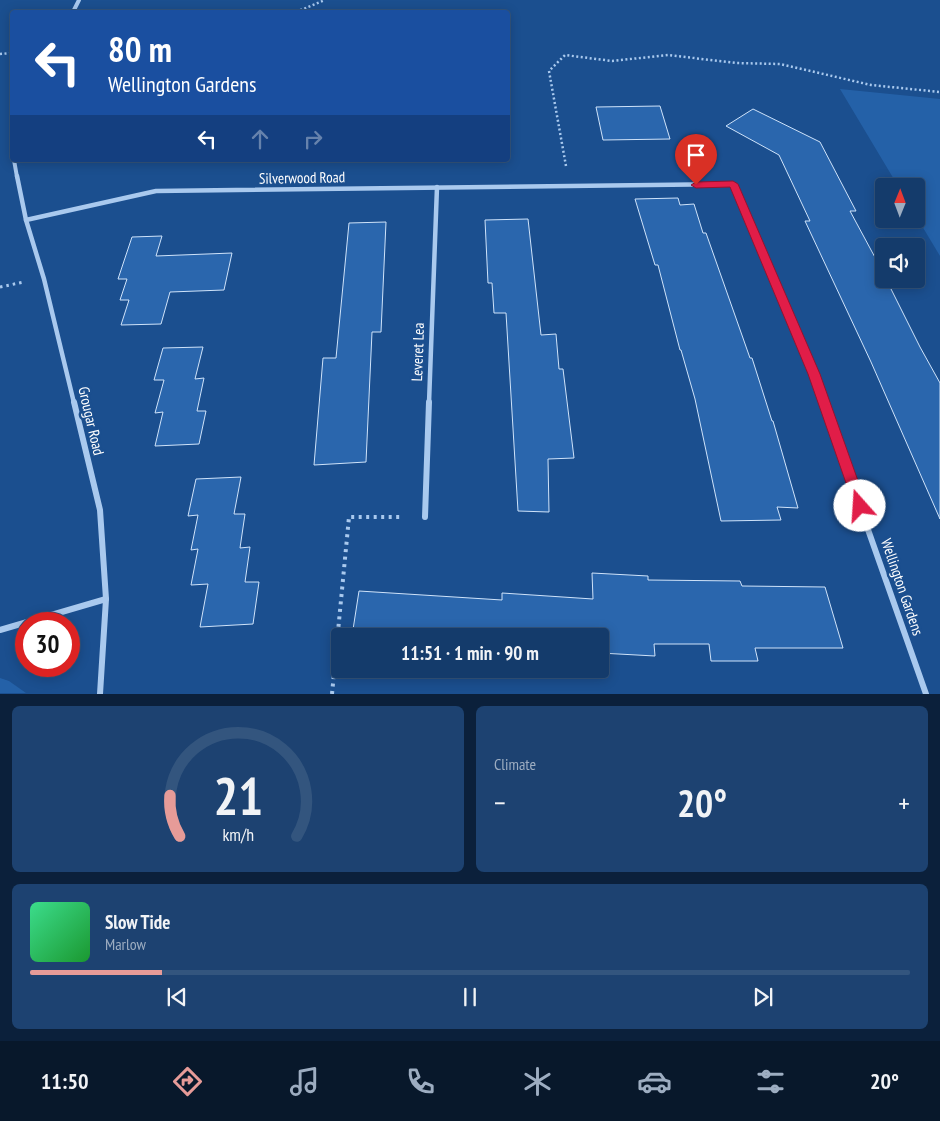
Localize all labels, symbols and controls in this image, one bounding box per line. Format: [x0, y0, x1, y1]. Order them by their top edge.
text: 80 m [108, 26, 172, 72]
icon: left [25, 30, 90, 95]
text: Wellington Gardens [108, 70, 256, 98]
icon: left [193, 125, 221, 153]
icon: ahead [246, 125, 274, 153]
icon: right [299, 125, 327, 153]
pin [675, 134, 717, 185]
icon: arrive [682, 141, 710, 169]
street label: Silverwood Road [259, 167, 345, 188]
north arrow [875, 178, 925, 228]
map controls [875, 178, 925, 288]
button: sound [875, 238, 925, 288]
street label: Leveret Lea [407, 322, 428, 382]
street label: Grougar Road [74, 385, 109, 457]
position arrow [833, 479, 885, 531]
street label: Wellington Gardens [877, 536, 928, 638]
speed limit sign: 30 [15, 612, 80, 677]
text: 11:51 · 1 min · 90 m [401, 641, 539, 665]
text: Climate [494, 754, 536, 774]
text: 21 [213, 762, 263, 829]
text: 20° [677, 778, 727, 827]
text: − [494, 784, 506, 821]
text: + [898, 784, 910, 821]
text: km/h [222, 823, 254, 846]
text: Slow Tide [105, 910, 170, 934]
text: Marlow [105, 934, 146, 954]
icon: previous [163, 983, 191, 1011]
icon: pause [456, 983, 484, 1011]
icon: next [749, 983, 777, 1011]
icon: directions [170, 1064, 205, 1099]
icon: music [287, 1064, 322, 1099]
icon: phone [403, 1064, 438, 1099]
icon: climate [520, 1064, 555, 1099]
icon: car [637, 1064, 672, 1099]
icon: filters [753, 1064, 788, 1099]
text: 11:50 [41, 1067, 88, 1095]
text: 20° [870, 1067, 899, 1095]

